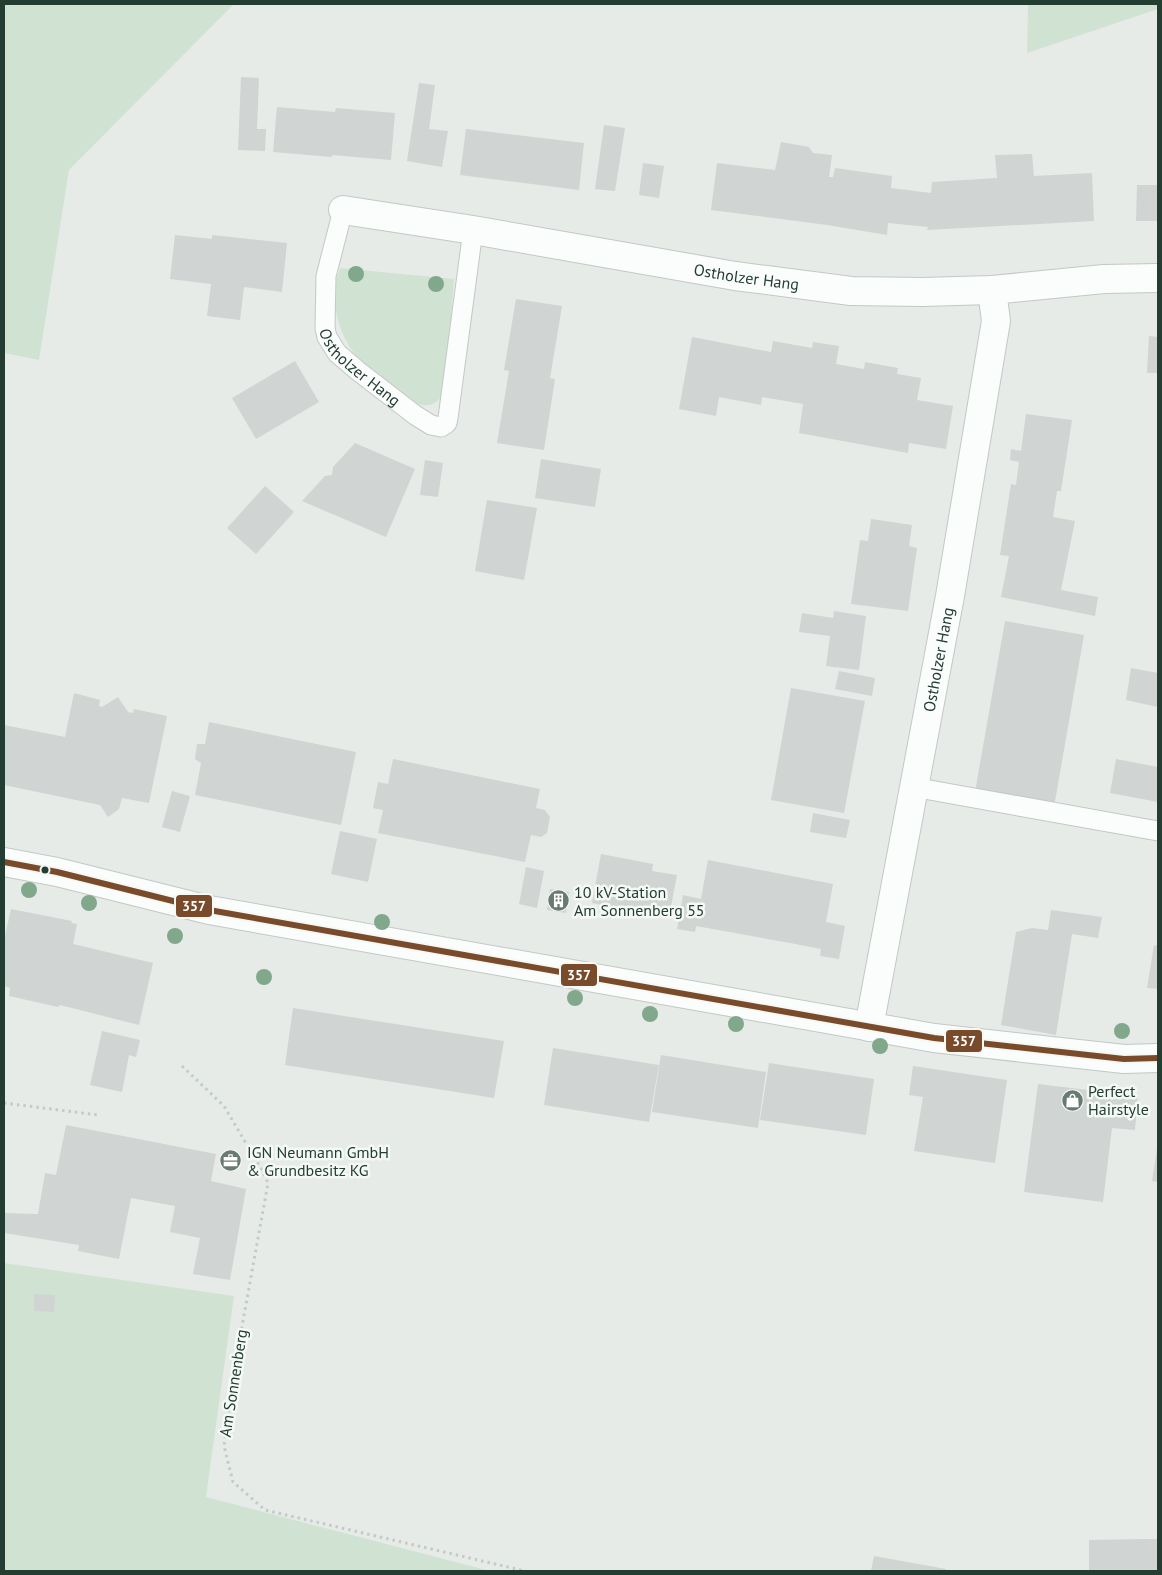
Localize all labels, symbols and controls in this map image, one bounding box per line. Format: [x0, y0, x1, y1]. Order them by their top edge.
street label: Ostholzer Hang [692, 259, 800, 294]
street label: Ostholzer Hang [315, 327, 405, 410]
street label: Ostholzer Hang [918, 605, 958, 713]
unlabelled marker [40, 865, 50, 875]
place label: 10 kV-Station Am Sonnenberg 55 [574, 882, 705, 920]
building icon: 10 kV-Station Am Sonnenberg 55 [546, 889, 570, 913]
line badge: 357 [175, 894, 213, 918]
text: 357 [182, 897, 206, 915]
line badge: 357 [560, 963, 598, 987]
text: 357 [567, 966, 591, 984]
line badge: 357 [945, 1029, 983, 1053]
text: 357 [952, 1032, 976, 1050]
place label: Perfect Hairstyle [1088, 1081, 1149, 1119]
shop icon: Perfect Hairstyle [1060, 1088, 1084, 1112]
place label: IGN Neumann GmbH & Grundbesitz KG [247, 1142, 389, 1180]
office icon: IGN Neumann GmbH & Grundbesitz KG [219, 1149, 243, 1173]
street label: Am Sonnenberg [215, 1328, 251, 1438]

